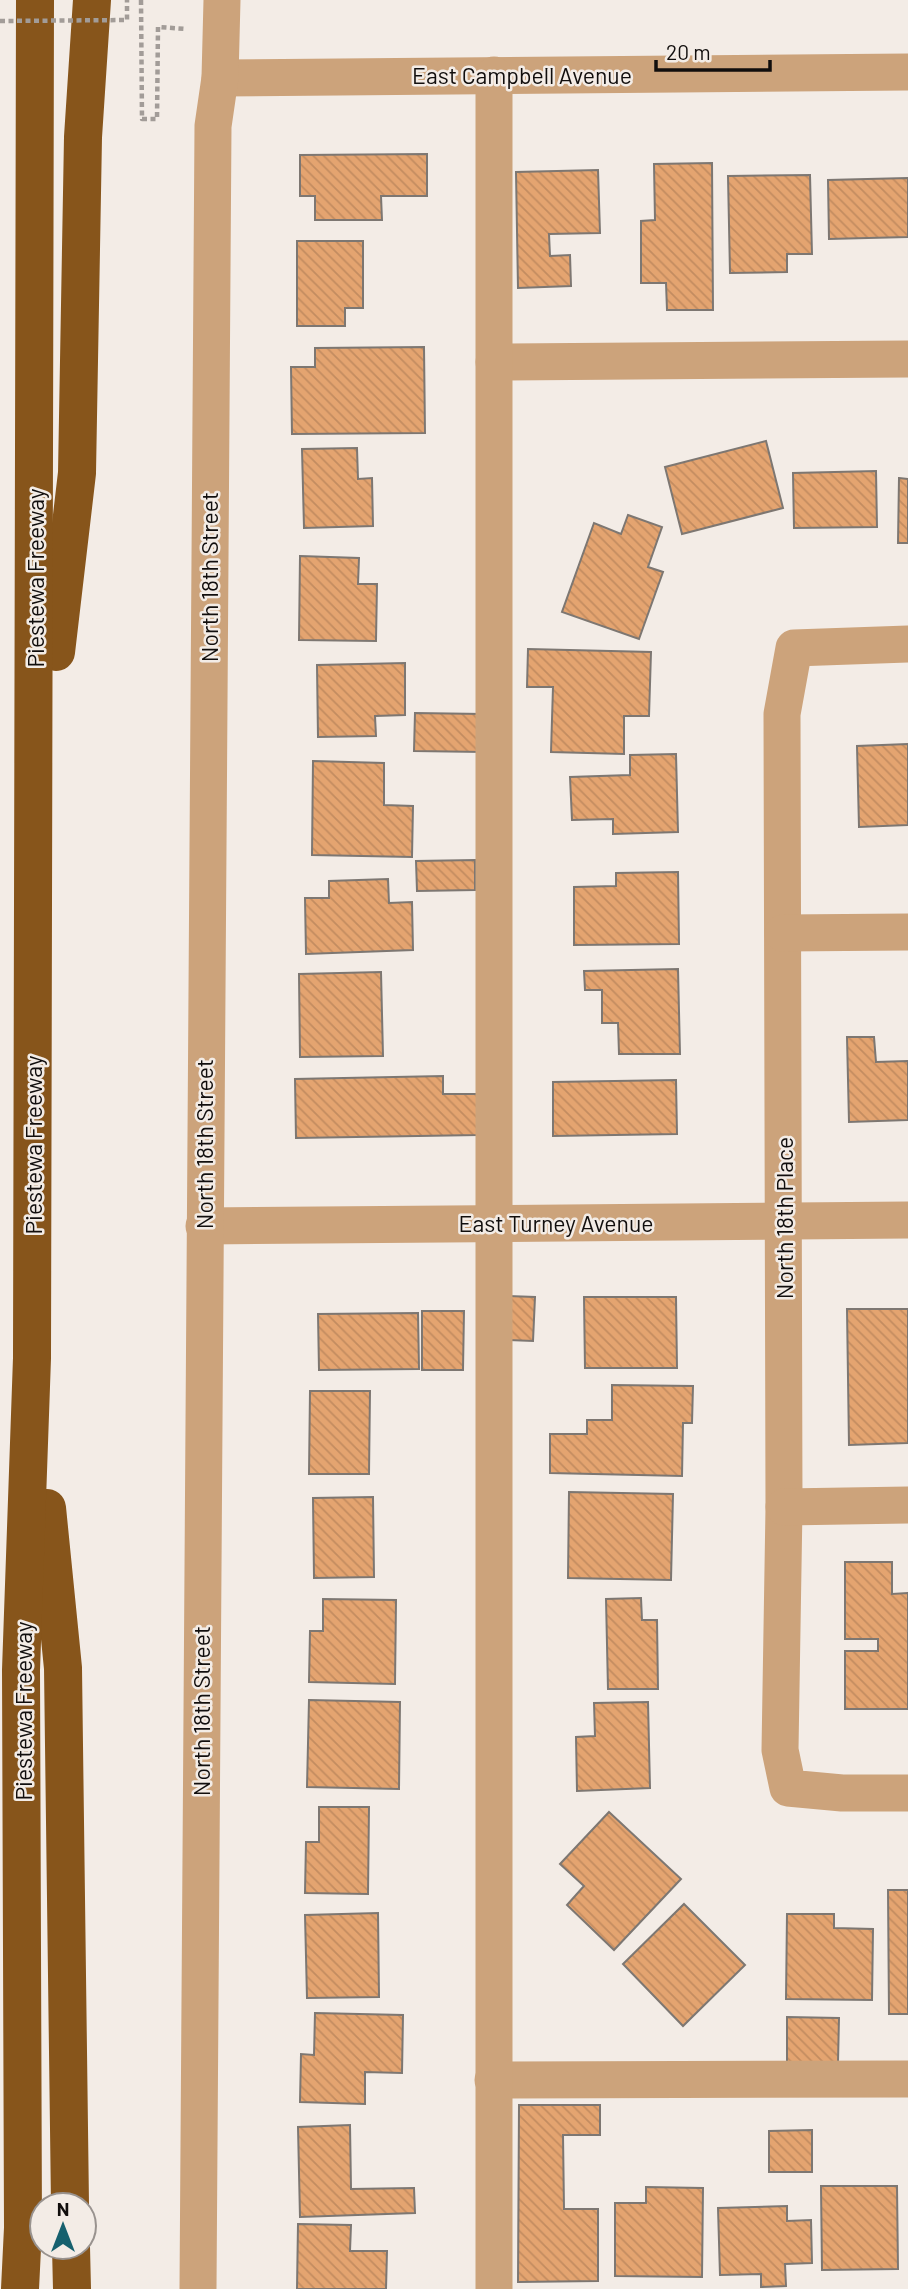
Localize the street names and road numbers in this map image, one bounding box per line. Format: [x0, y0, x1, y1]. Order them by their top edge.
street label: East Campbell Avenue [412, 61, 632, 89]
street label: Piestewa Freeway [21, 488, 49, 668]
street label: North 18th Street [195, 492, 223, 662]
street label: Piestewa Freeway [19, 1055, 47, 1235]
street label: North 18th Street [190, 1059, 218, 1229]
street label: North 18th Place [770, 1137, 798, 1299]
street label: East Turney Avenue [459, 1209, 653, 1237]
street label: Piestewa Freeway [9, 1621, 37, 1801]
street label: North 18th Street [187, 1626, 215, 1796]

